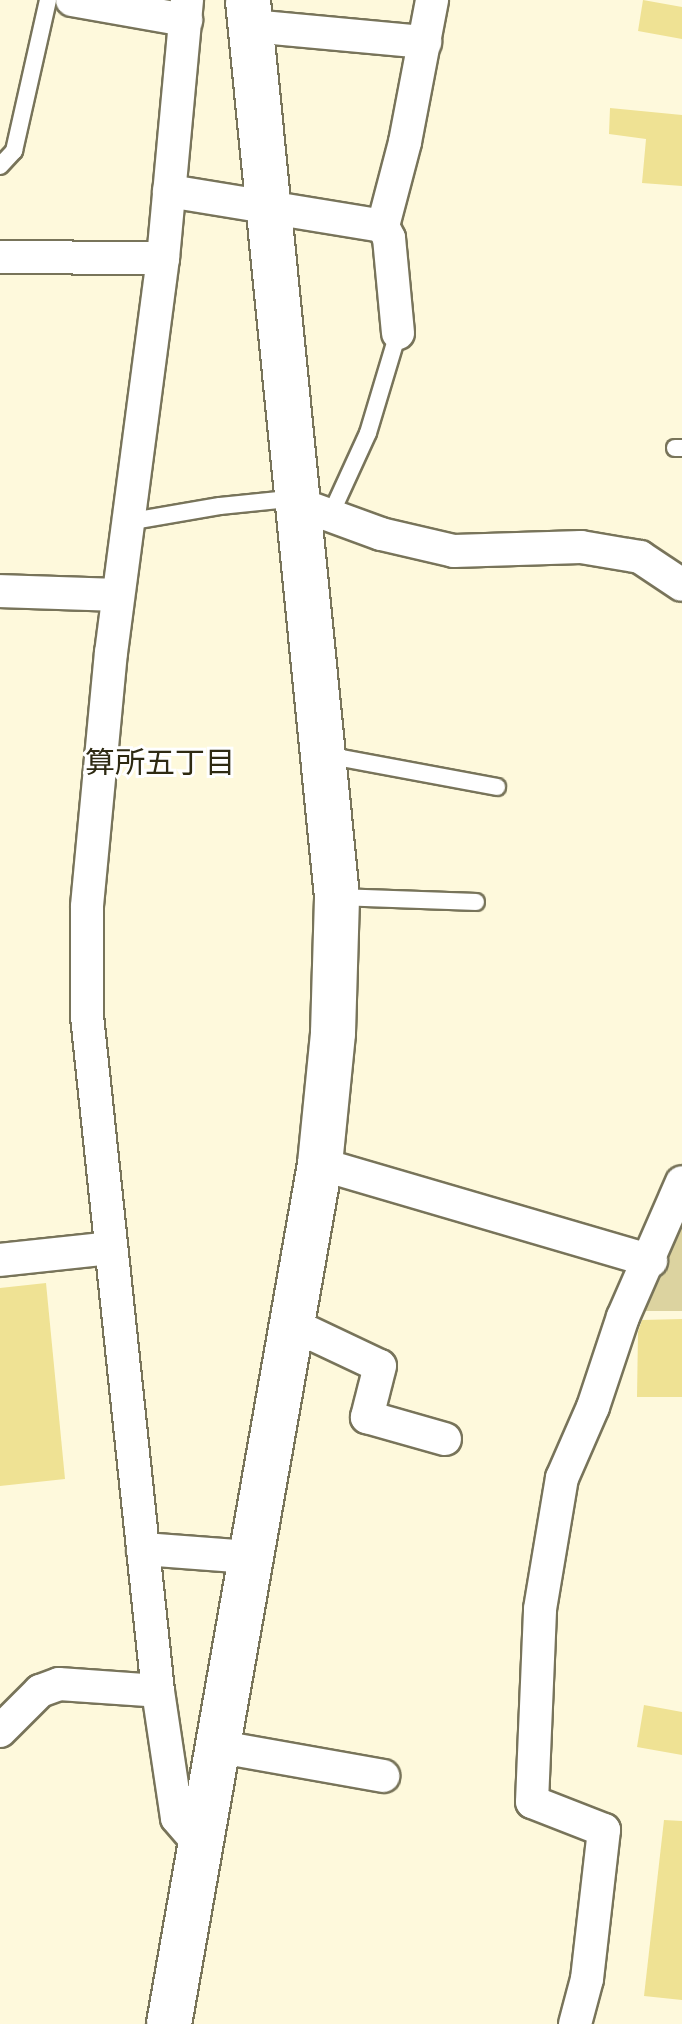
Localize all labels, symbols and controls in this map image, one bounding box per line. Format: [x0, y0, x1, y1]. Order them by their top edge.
district label: 算所五丁目 [85, 746, 235, 782]

